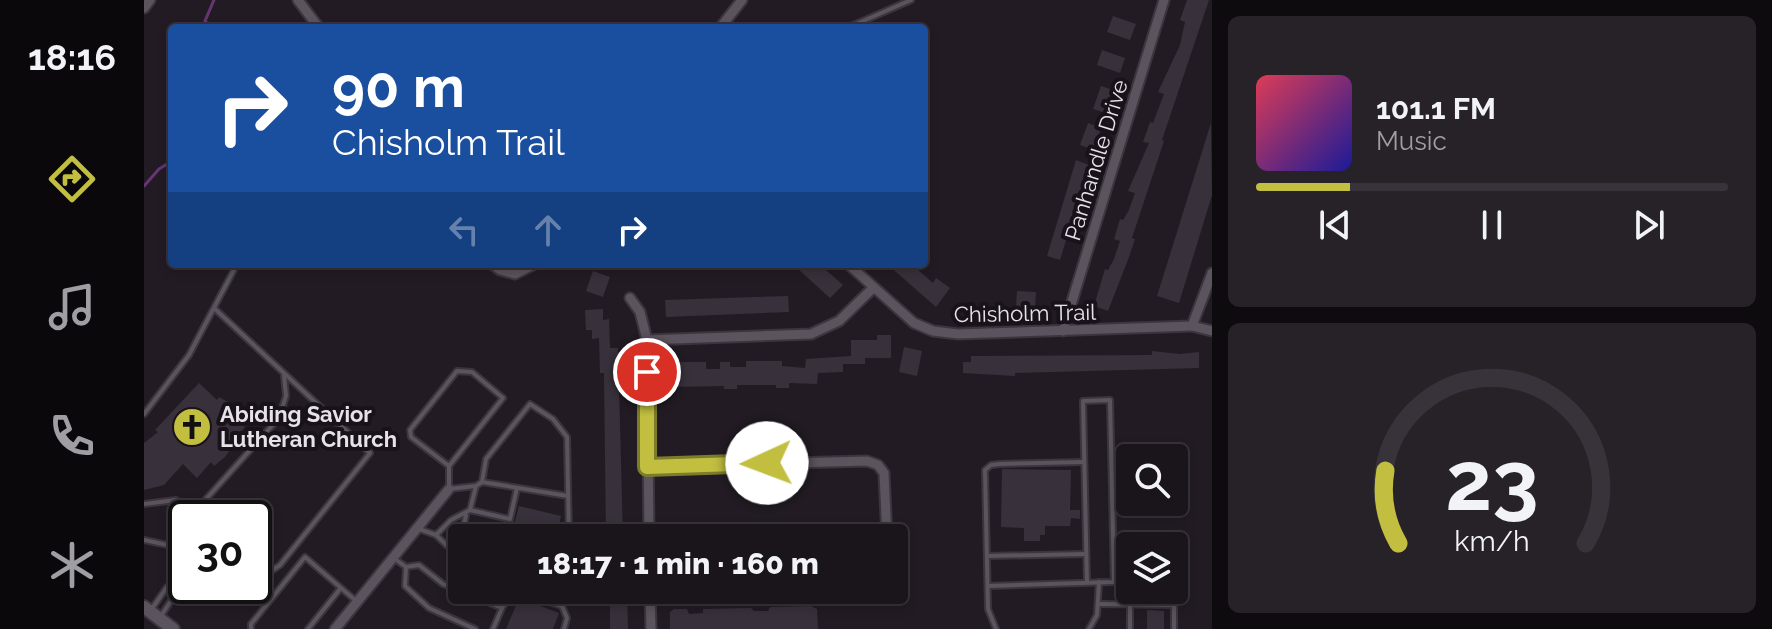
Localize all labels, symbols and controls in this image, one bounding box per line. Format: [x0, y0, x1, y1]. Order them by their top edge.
text: 18:16 [28, 36, 116, 78]
text: 90 m [332, 54, 465, 120]
icon: right [200, 56, 304, 160]
street label: Panhandle Drive [1059, 76, 1133, 244]
text: 101.1 FM [1376, 91, 1496, 126]
text: Chisholm Trail [332, 121, 565, 163]
text: Music [1376, 126, 1447, 156]
icon: directions [44, 151, 100, 207]
icon: previous [1313, 203, 1357, 247]
icon: pause [1470, 203, 1514, 247]
icon: next [1627, 203, 1671, 247]
icon: left [442, 208, 486, 252]
icon: ahead [526, 208, 570, 252]
icon: right [610, 208, 654, 252]
icon: music [44, 279, 100, 335]
street label: Chisholm Trail [954, 299, 1096, 327]
pin [613, 338, 681, 406]
icon: arrive [625, 350, 669, 394]
place label: Abiding Savior Lutheran Church [220, 401, 397, 452]
church icon: Abiding Savior Lutheran Church [171, 406, 213, 448]
icon: phone [44, 408, 100, 464]
position arrow [725, 421, 809, 505]
text: 23 [1445, 431, 1539, 528]
map controls [1116, 444, 1188, 604]
button: search [1116, 444, 1188, 516]
speed limit sign: 30 [168, 500, 272, 604]
text: km/h [1454, 524, 1530, 558]
button: layers [1116, 532, 1188, 604]
icon: climate [44, 537, 100, 593]
text: 18:17 · 1 min · 160 m [537, 546, 819, 581]

